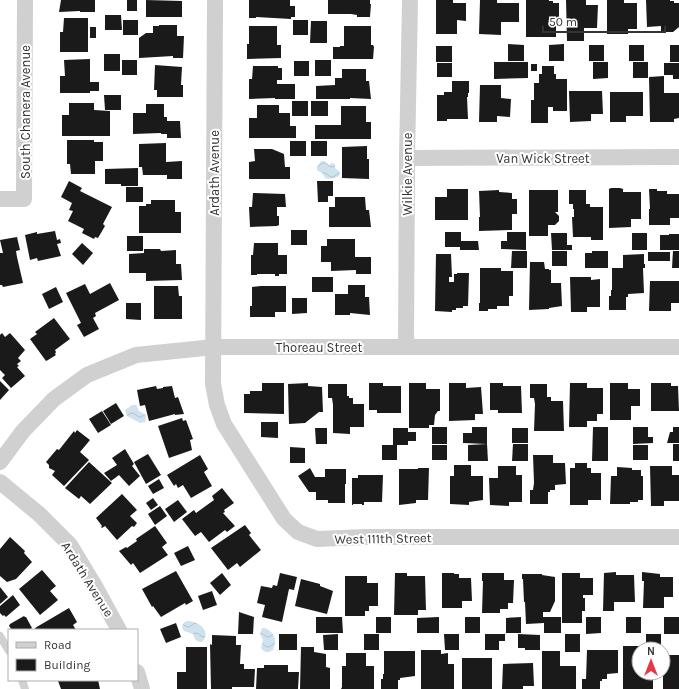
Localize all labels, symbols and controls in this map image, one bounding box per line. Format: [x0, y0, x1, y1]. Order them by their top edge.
scale bar [543, 8, 665, 34]
text: 50 m [549, 15, 577, 29]
street label: South Chanera Avenue [18, 45, 33, 179]
street label: Ardath Avenue [207, 130, 222, 216]
street label: Wilkie Avenue [400, 132, 415, 215]
street label: Van Wick Street [496, 151, 590, 166]
street label: Thoreau Street [276, 340, 362, 355]
street label: West 111th Street [334, 530, 432, 547]
street label: Ardath Avenue [59, 539, 117, 620]
legend [8, 629, 138, 681]
text: Road [44, 638, 72, 652]
north arrow [631, 641, 671, 681]
text: N [647, 645, 655, 658]
text: Building [44, 658, 91, 672]

